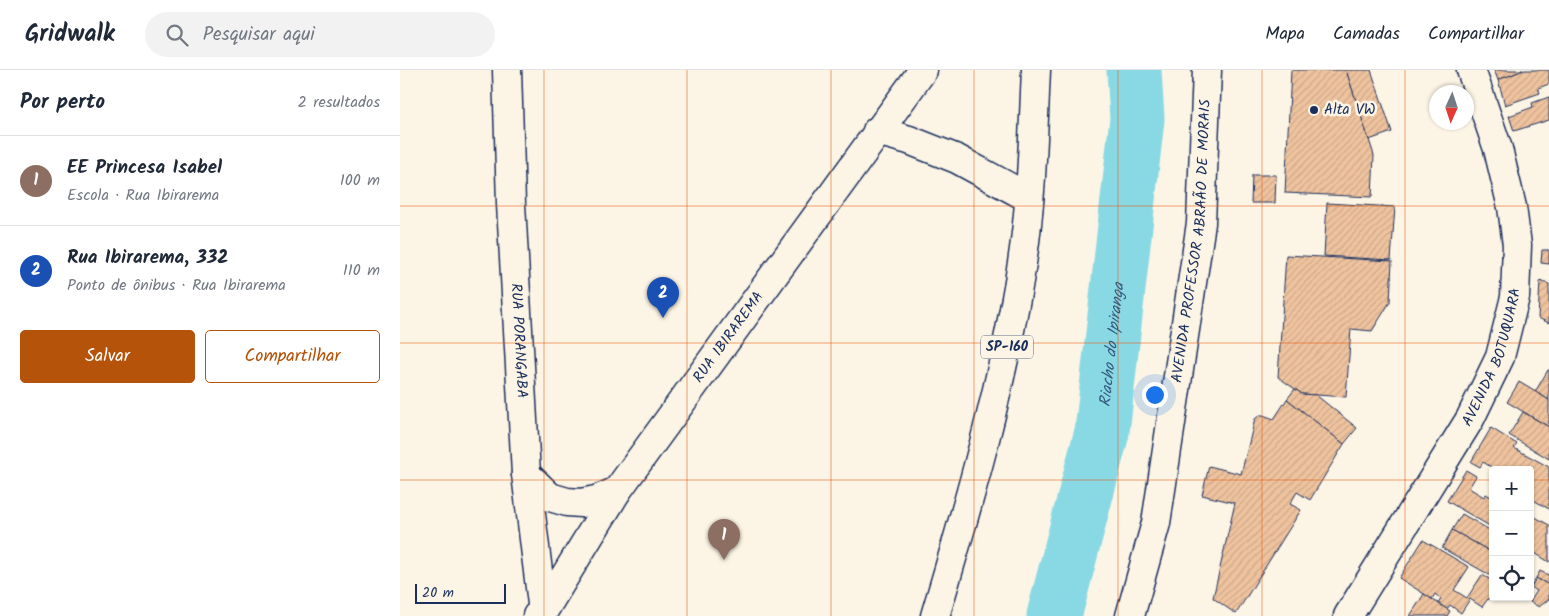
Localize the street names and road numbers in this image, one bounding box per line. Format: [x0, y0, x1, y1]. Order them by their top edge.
street label: AVENIDA PROFESSOR ABRAÃO DE MORAIS [1165, 99, 1218, 385]
street label: RUA PORANGABA [503, 283, 534, 399]
street label: RUA IBIRAREMA [687, 287, 770, 388]
street label: AVENIDA BOTUQUARA [1456, 288, 1527, 431]
road number: SP-160 [981, 336, 1033, 358]

